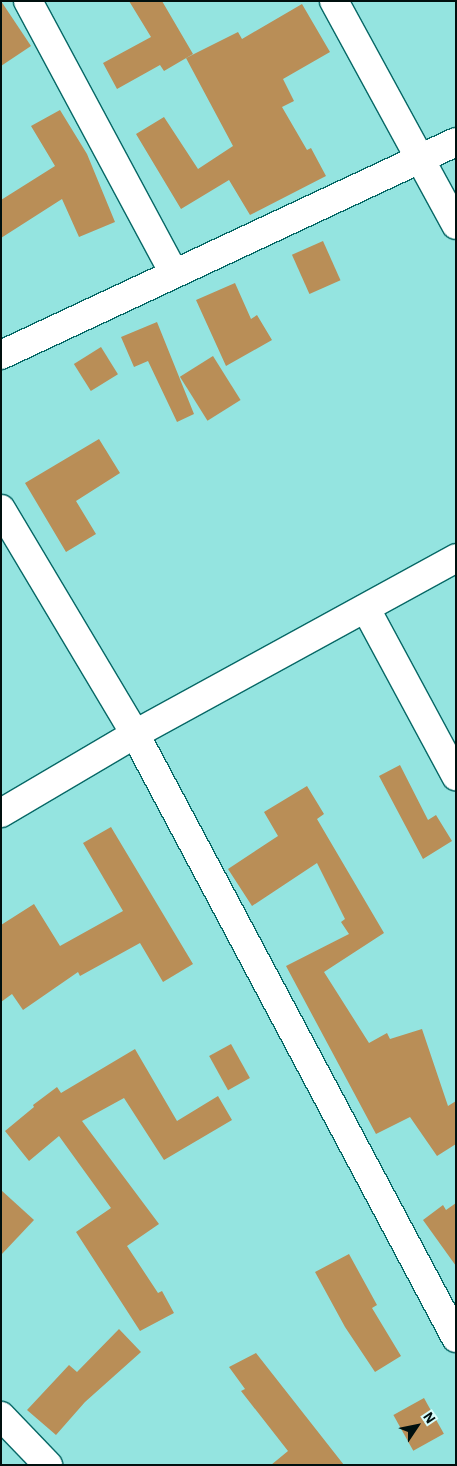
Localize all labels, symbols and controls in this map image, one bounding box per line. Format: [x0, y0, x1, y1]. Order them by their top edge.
north arrow [392, 1401, 442, 1451]
text: N [419, 1408, 440, 1427]

